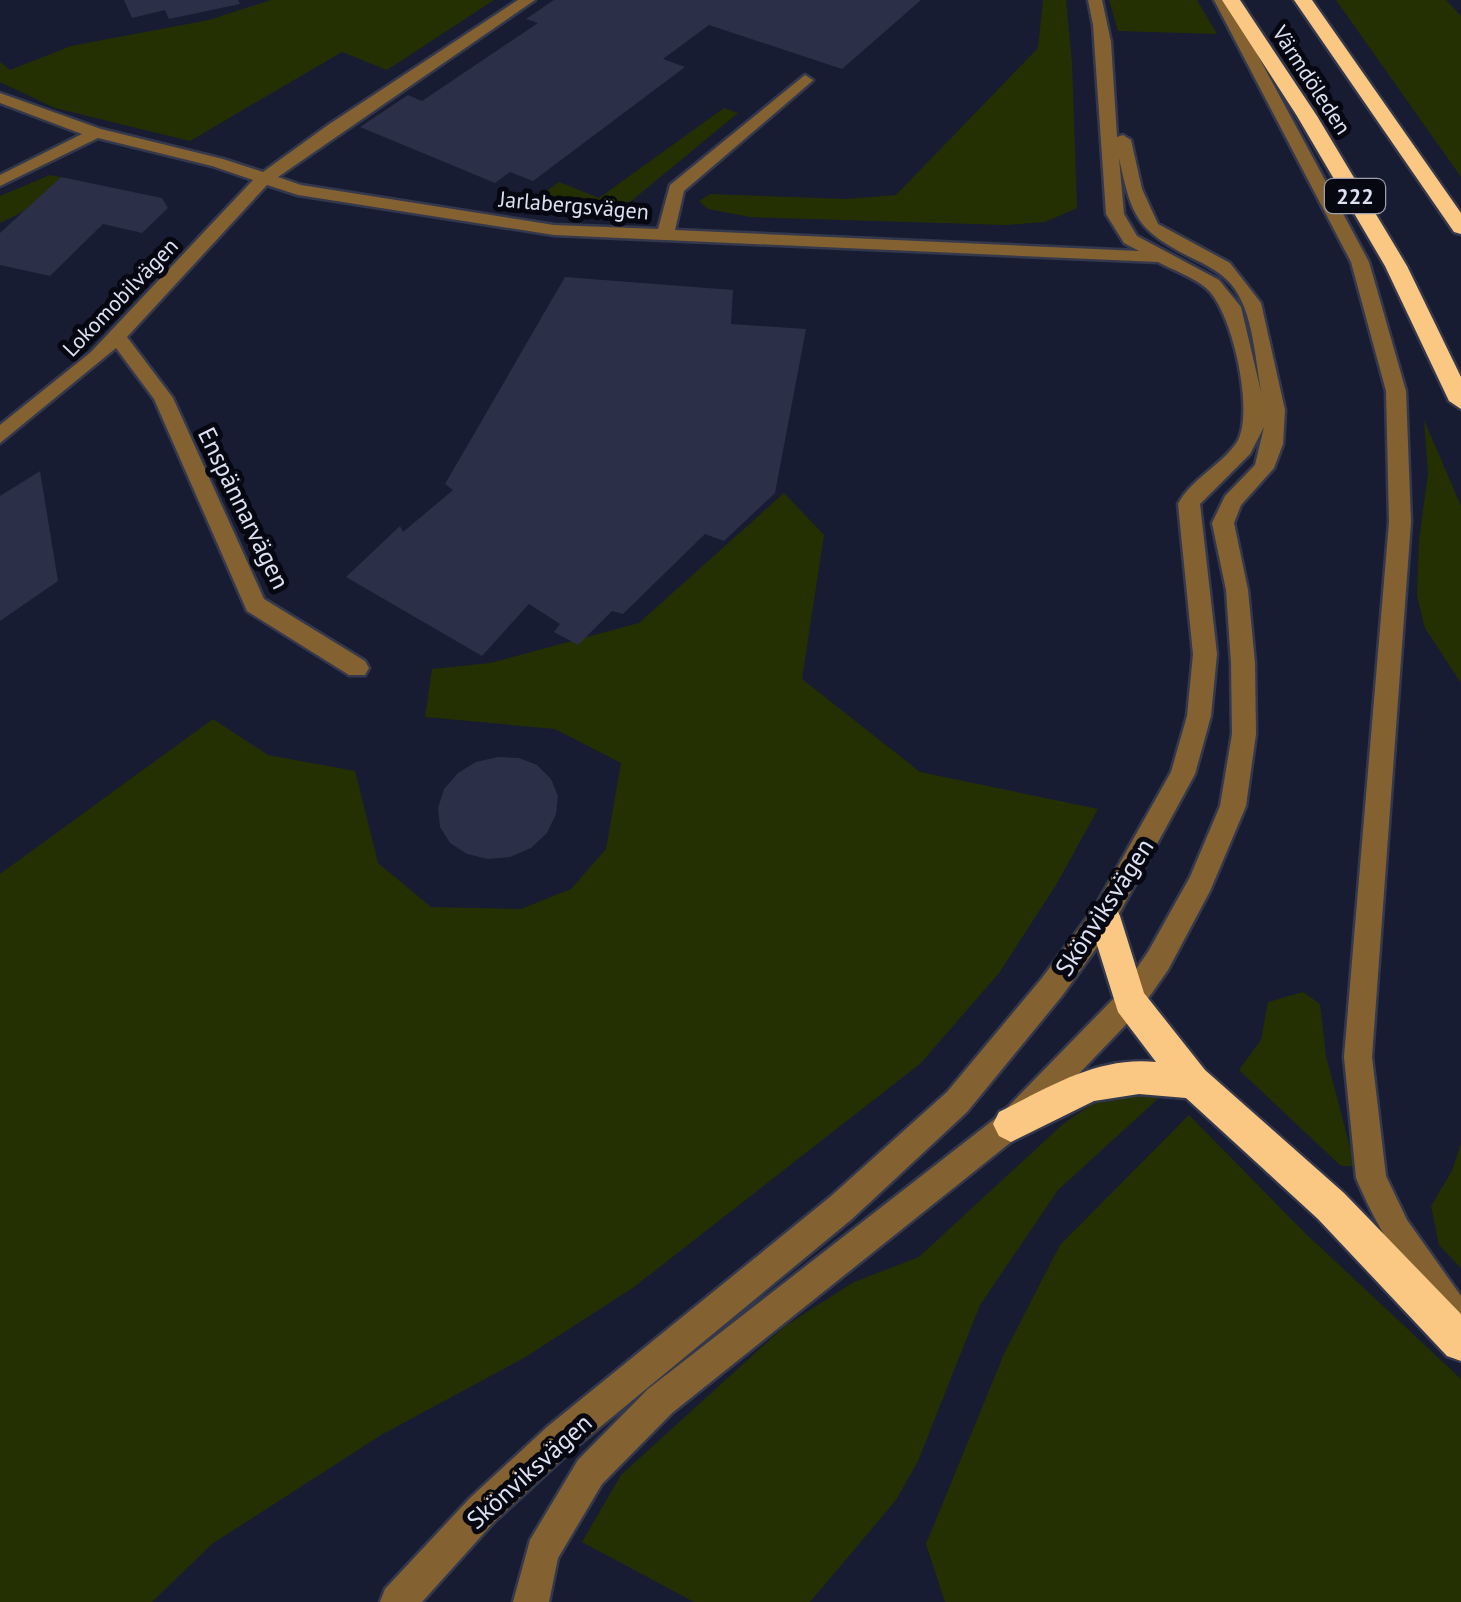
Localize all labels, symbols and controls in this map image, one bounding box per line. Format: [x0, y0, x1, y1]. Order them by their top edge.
street label: Värmdöleden [1266, 20, 1358, 140]
road number: 222 [1325, 179, 1385, 213]
street label: Jarlabergsvägen [497, 184, 650, 225]
street label: Lokomobilvägen [56, 232, 184, 362]
street label: Enspännarvägen [191, 422, 297, 594]
street label: Skönviksvägen [1048, 832, 1160, 982]
street label: Skönviksvägen [460, 1406, 598, 1536]

